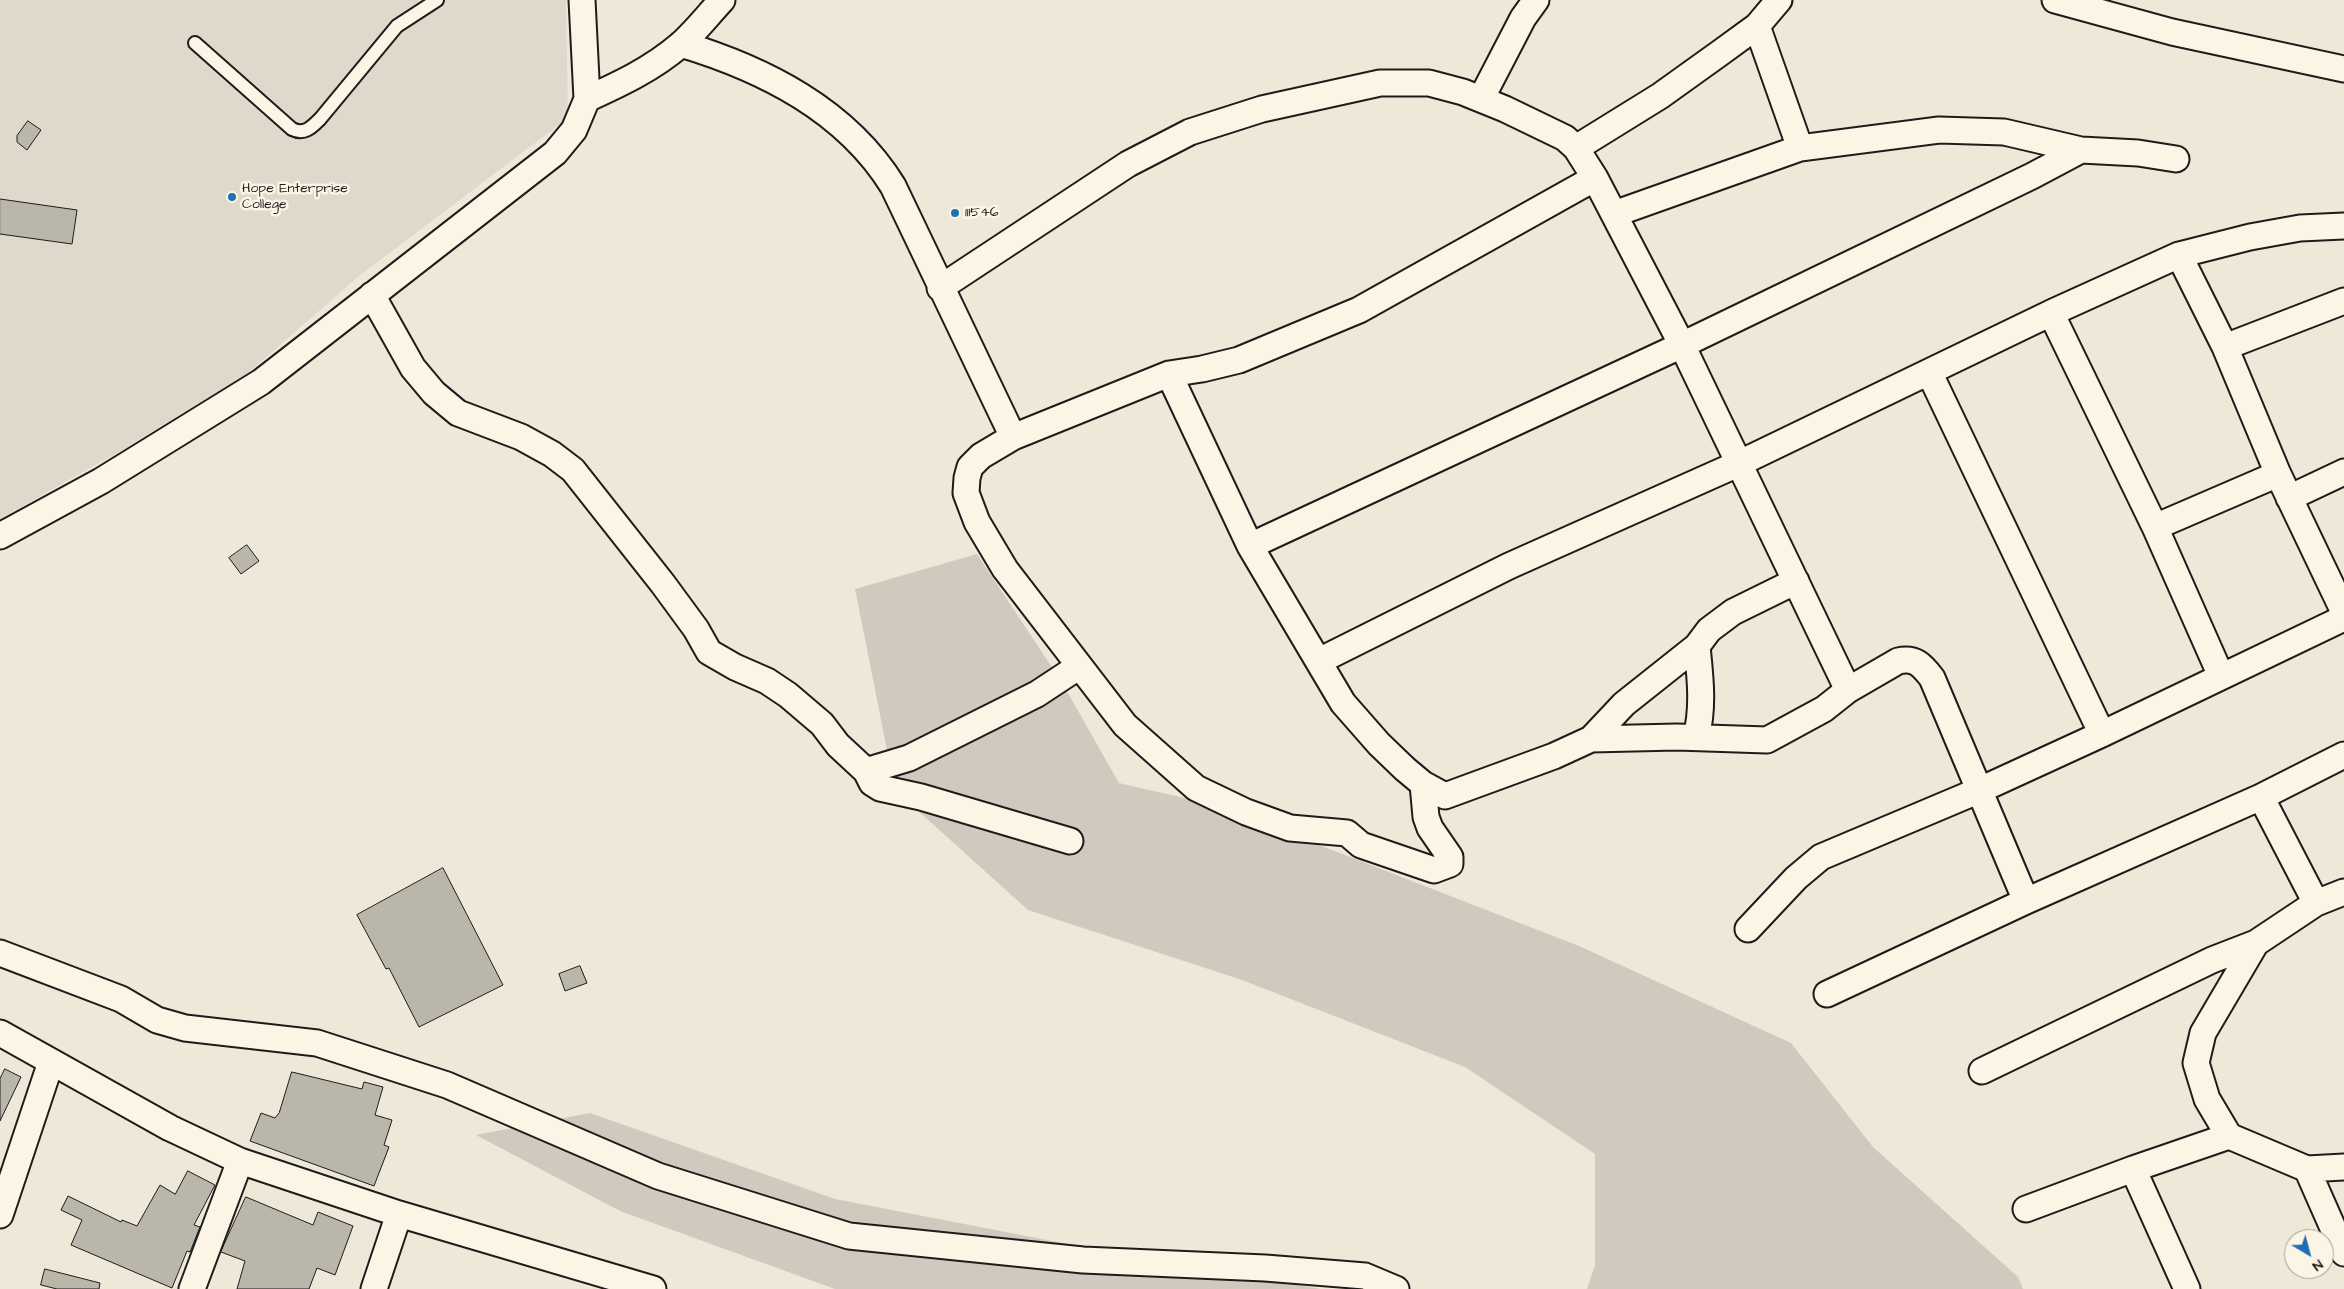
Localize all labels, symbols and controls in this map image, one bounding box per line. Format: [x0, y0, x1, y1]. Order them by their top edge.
place label: Hope Enterprise College [242, 181, 348, 213]
marker: Hope Enterprise College [226, 191, 238, 203]
place label: 111546 [965, 205, 999, 221]
marker: 111546 [949, 207, 961, 219]
north arrow [2284, 1229, 2334, 1279]
text: N [2308, 1255, 2327, 1276]

